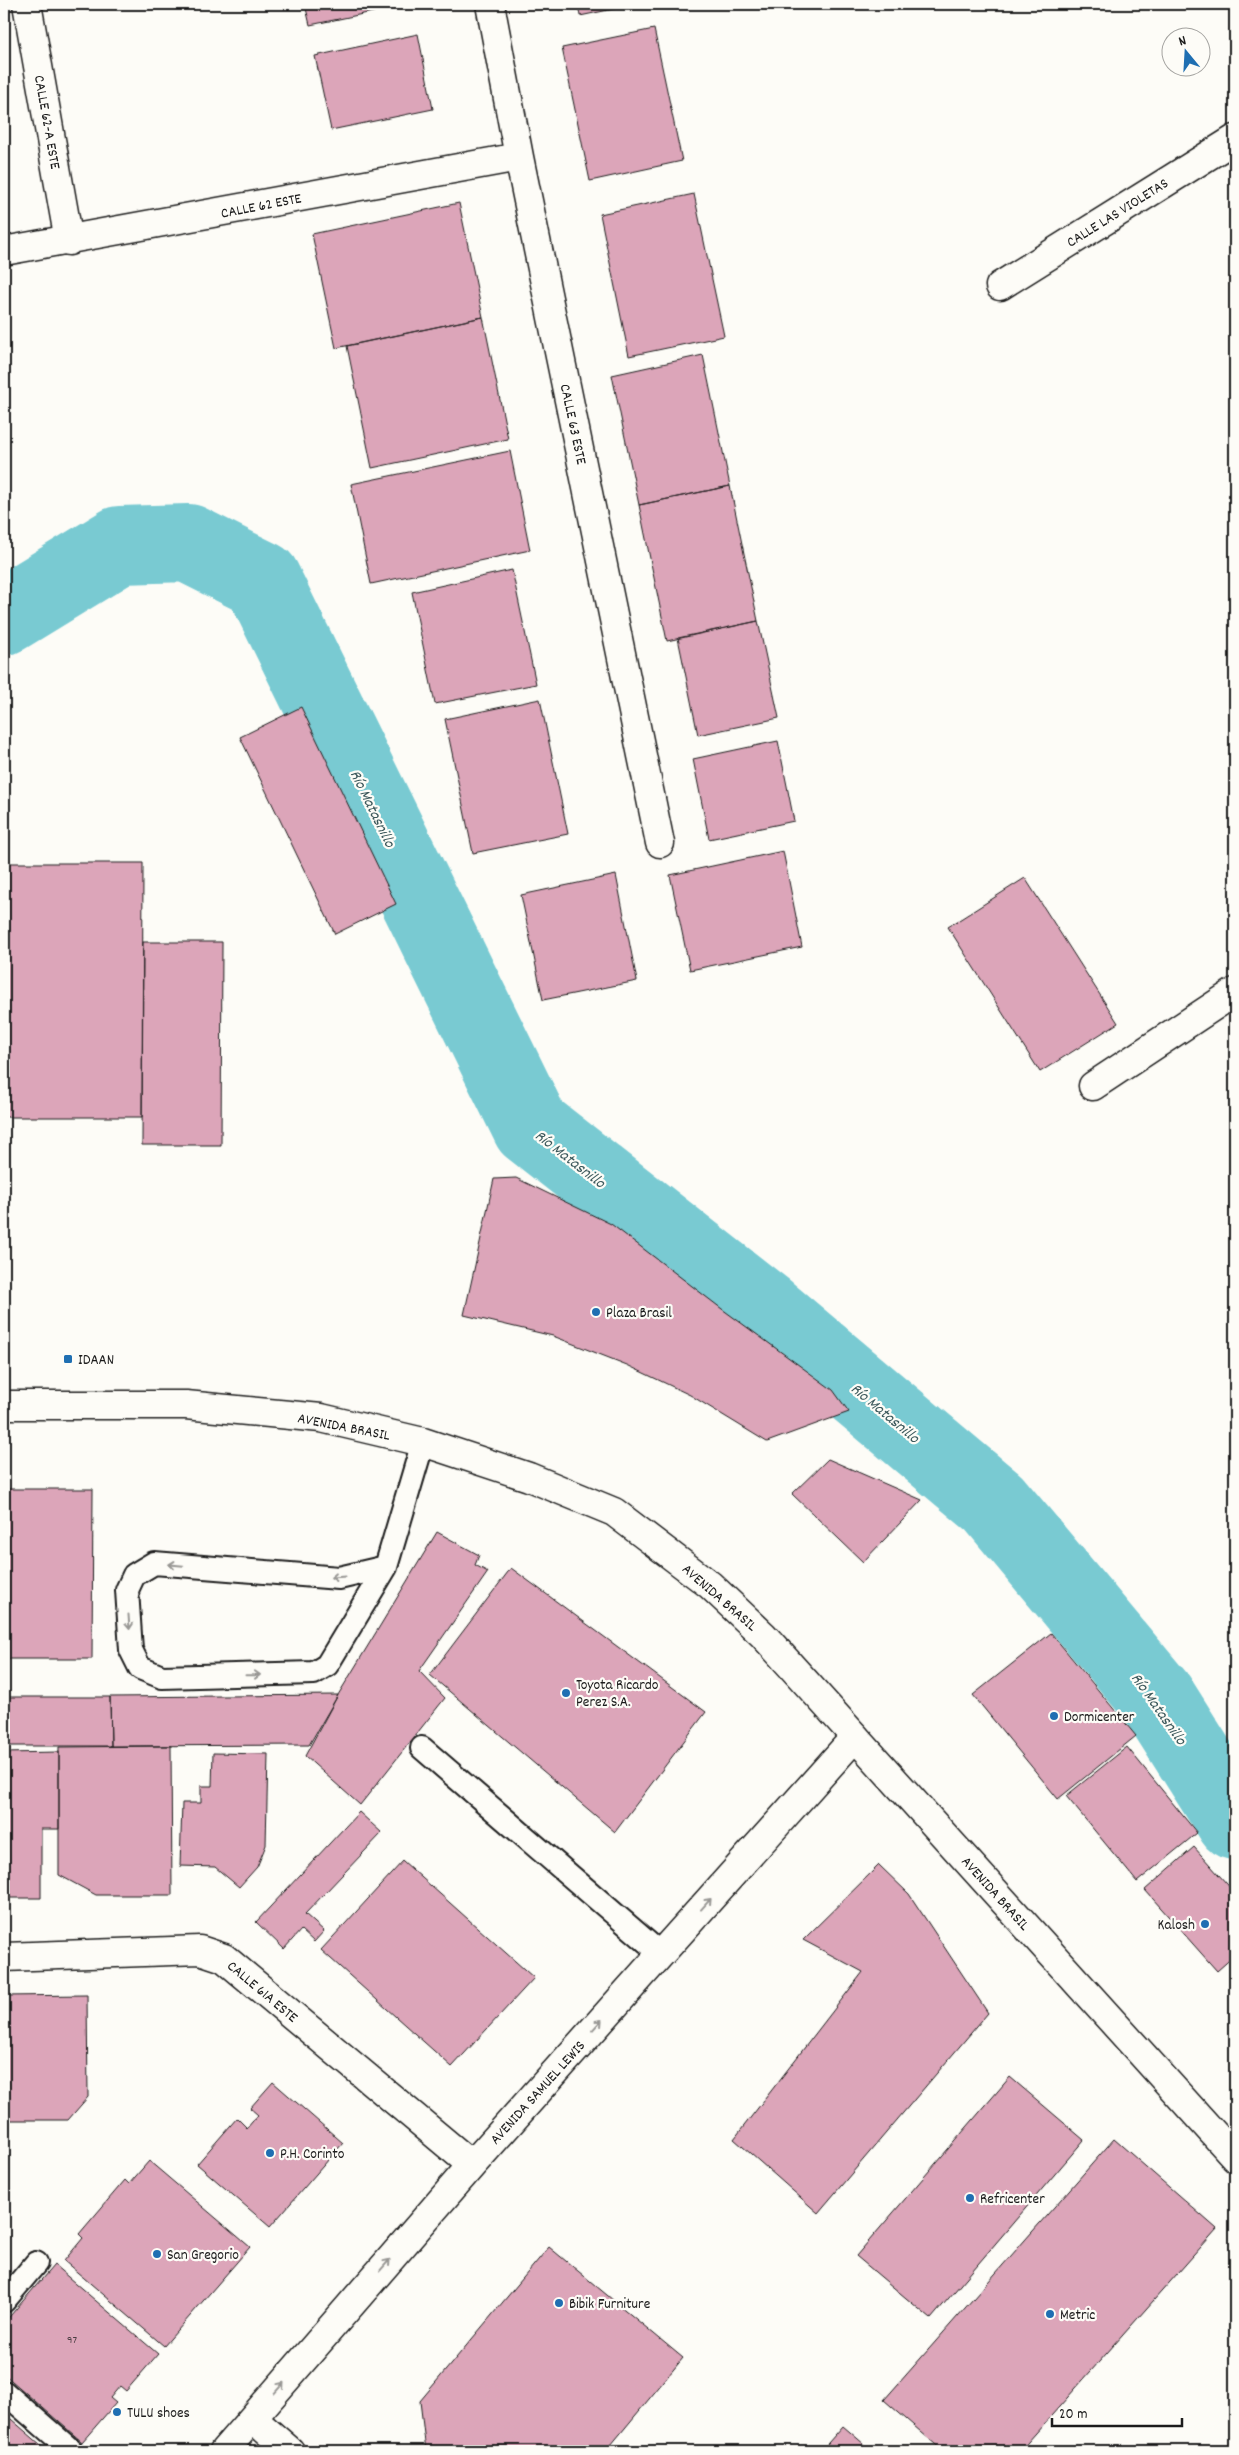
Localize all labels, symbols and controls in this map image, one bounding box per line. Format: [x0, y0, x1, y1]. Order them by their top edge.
north arrow [1162, 28, 1212, 78]
text: N [1176, 31, 1189, 52]
street label: CALLE 62-A ESTE [27, 74, 65, 171]
street label: CALLE LAS VIOLETAS [1063, 173, 1173, 254]
street label: CALLE 62 ESTE [219, 188, 304, 226]
street label: CALLE 63 ESTE [553, 382, 591, 467]
water label: Río Matasnillo [343, 766, 401, 852]
water label: Río Matasnillo [529, 1125, 610, 1195]
place label: Plaza Brasil [606, 1303, 672, 1325]
marker: Plaza Brasil [590, 1306, 602, 1318]
place label: IDAAN [78, 1350, 114, 1372]
marker: IDAAN [62, 1353, 74, 1365]
water label: Río Matasnillo [845, 1378, 924, 1450]
street label: AVENIDA BRASIL [296, 1408, 392, 1448]
street label: AVENIDA BRASIL [676, 1559, 761, 1638]
one-way arrow [169, 1561, 185, 1570]
one-way arrow [331, 1572, 347, 1582]
one-way arrow [125, 1614, 134, 1630]
water label: Río Matasnillo [1125, 1669, 1192, 1751]
one-way arrow [244, 1670, 261, 1680]
place label: Toyota Ricardo Perez S.A. [576, 1675, 659, 1714]
marker: Toyota Ricardo Perez S.A. [560, 1687, 572, 1699]
place label: Dormicenter [1064, 1707, 1135, 1729]
marker: Dormicenter [1048, 1710, 1060, 1722]
street label: AVENIDA BRASIL [955, 1852, 1034, 1936]
one-way arrow [700, 1898, 711, 1911]
place label: Kalosh [1158, 1915, 1195, 1937]
marker: Kalosh [1199, 1918, 1211, 1930]
street label: CALLE 61A ESTE [221, 1956, 302, 2029]
one-way arrow [591, 2019, 603, 2032]
street label: AVENIDA SAMUEL LEWIS [486, 2036, 591, 2150]
place label: P.H. Corinto [280, 2144, 345, 2166]
marker: P.H. Corinto [264, 2147, 276, 2159]
place label: Refricenter [980, 2189, 1045, 2211]
marker: Refricenter [964, 2192, 976, 2204]
place label: San Gregorio [167, 2245, 239, 2267]
marker: San Gregorio [151, 2248, 163, 2260]
one-way arrow [379, 2259, 390, 2272]
place label: Bibik Furniture [569, 2294, 651, 2316]
marker: Bibik Furniture [553, 2297, 565, 2309]
place label: Metric [1060, 2305, 1095, 2327]
marker: Metric [1044, 2308, 1056, 2320]
house number: 97 [67, 2332, 77, 2349]
one-way arrow [273, 2382, 285, 2395]
scale bar [1052, 2395, 1182, 2427]
place label: TULU shoes [127, 2403, 190, 2425]
text: 20 m [1059, 2404, 1087, 2426]
marker: TULU shoes [111, 2406, 123, 2418]

